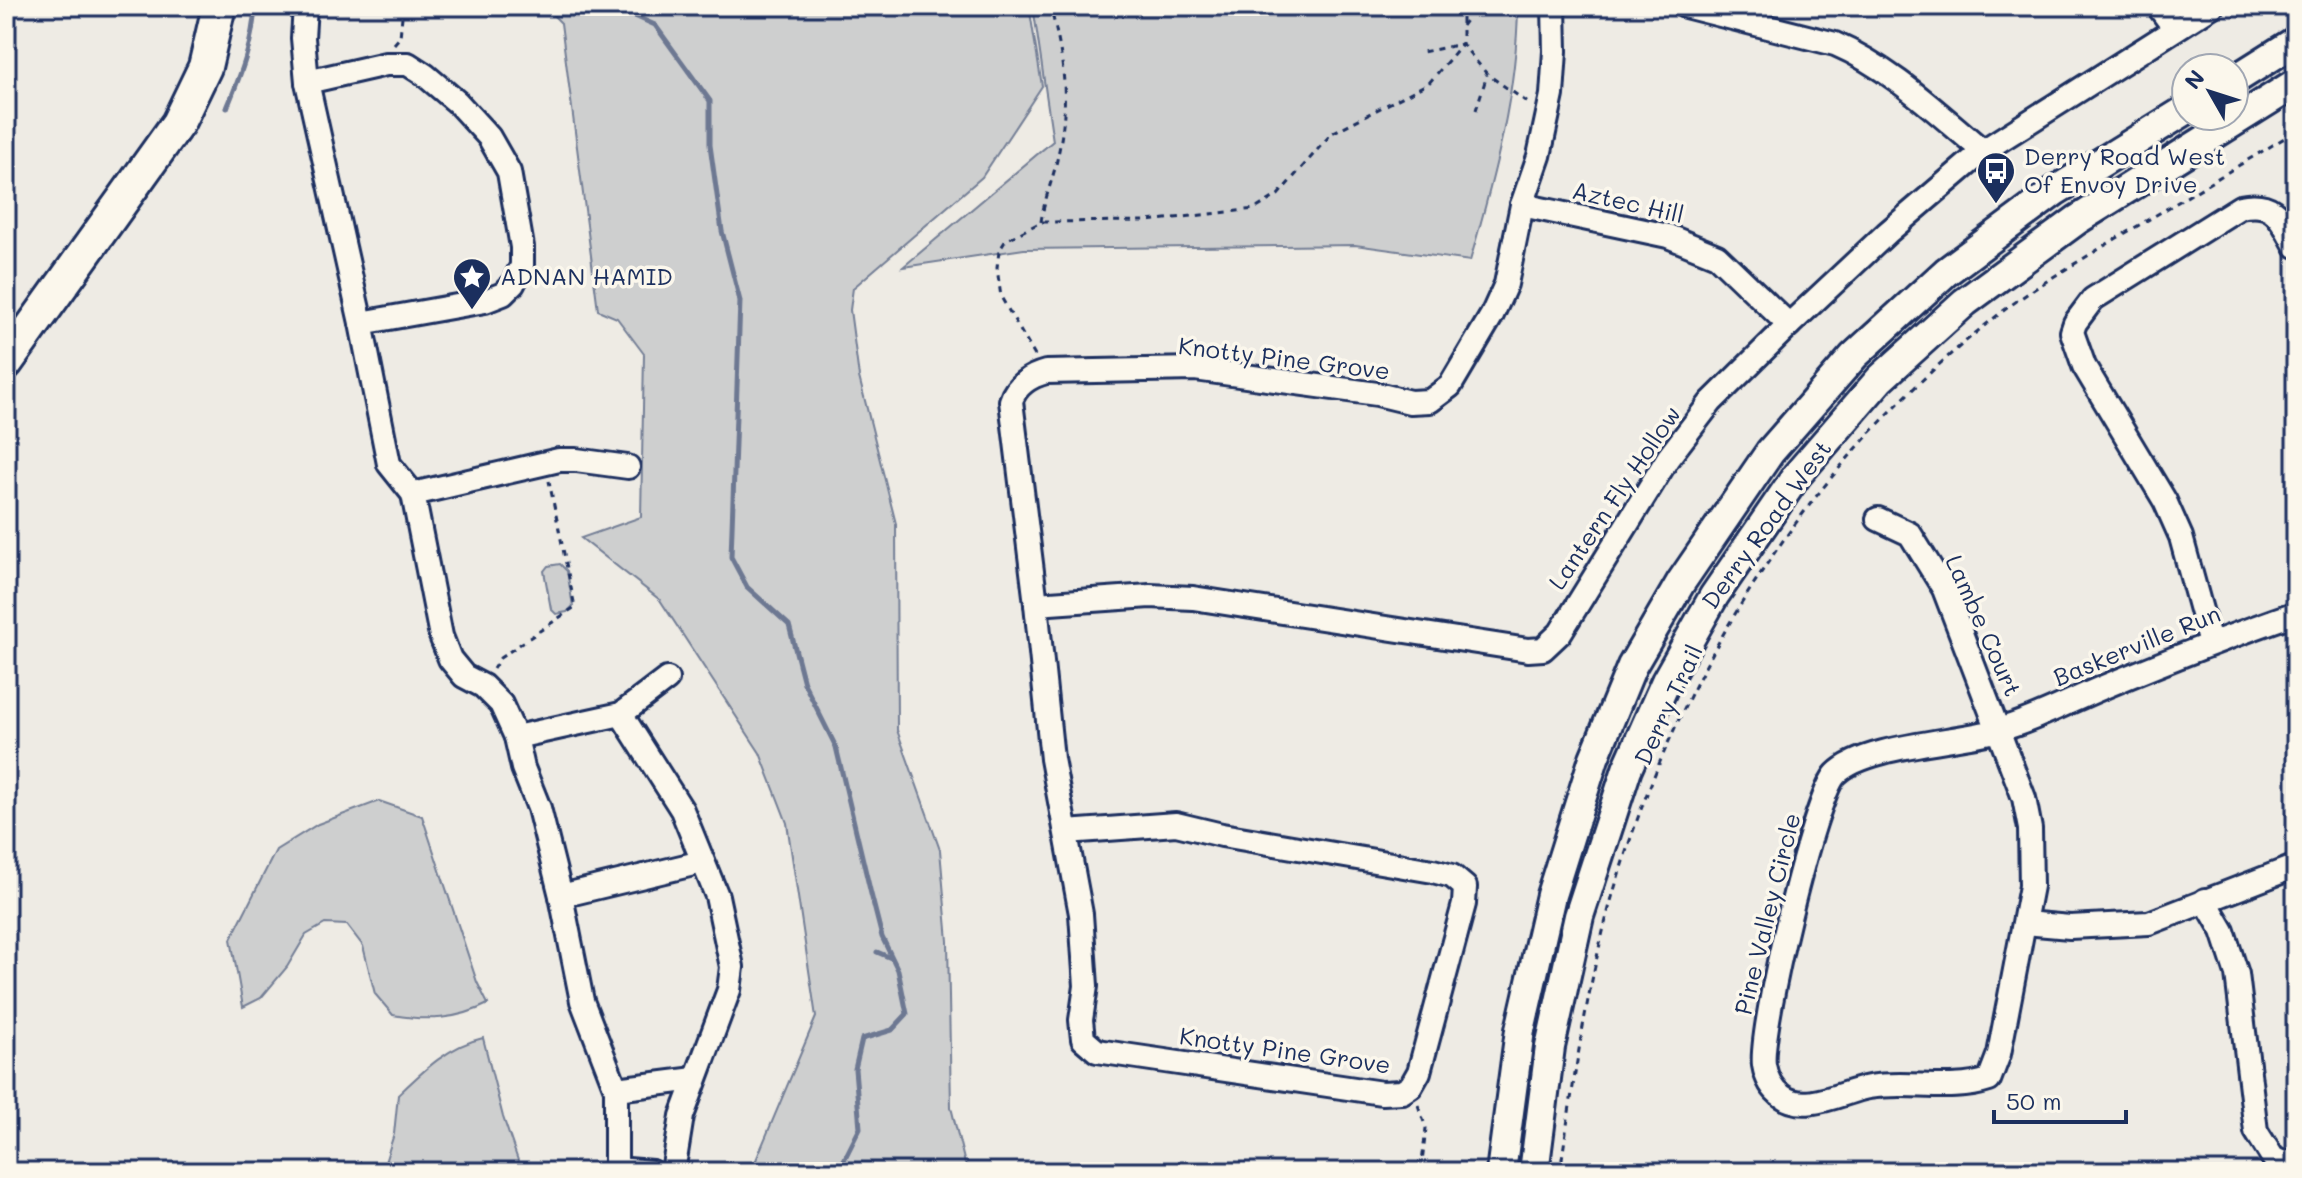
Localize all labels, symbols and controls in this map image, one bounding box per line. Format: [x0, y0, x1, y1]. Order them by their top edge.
north arrow [2170, 52, 2250, 132]
text: N [2178, 63, 2211, 95]
place label: Derry Road West Of Envoy Drive [2024, 140, 2225, 199]
bus stop icon: Derry Road West Of Envoy Drive [1975, 150, 2017, 205]
street label: Aztec Hill [1569, 174, 1687, 229]
place icon: ADNAN HAMID [451, 256, 493, 311]
place label: ADNAN HAMID [500, 260, 673, 291]
street label: Knotty Pine Grove [1177, 329, 1392, 386]
street label: Lantern Fly Hollow [1541, 399, 1687, 595]
street label: Derry Road West [1694, 434, 1837, 615]
street label: Lambe Court [1939, 550, 2029, 701]
street label: Baskerville Run [2048, 597, 2225, 692]
street label: Derry Trail [1626, 639, 1709, 770]
street label: Pine Valley Circle [1726, 810, 1807, 1018]
street label: Knotty Pine Grove [1178, 1019, 1393, 1080]
scale bar [1994, 1074, 2126, 1124]
text: 50 m [2006, 1085, 2062, 1116]

